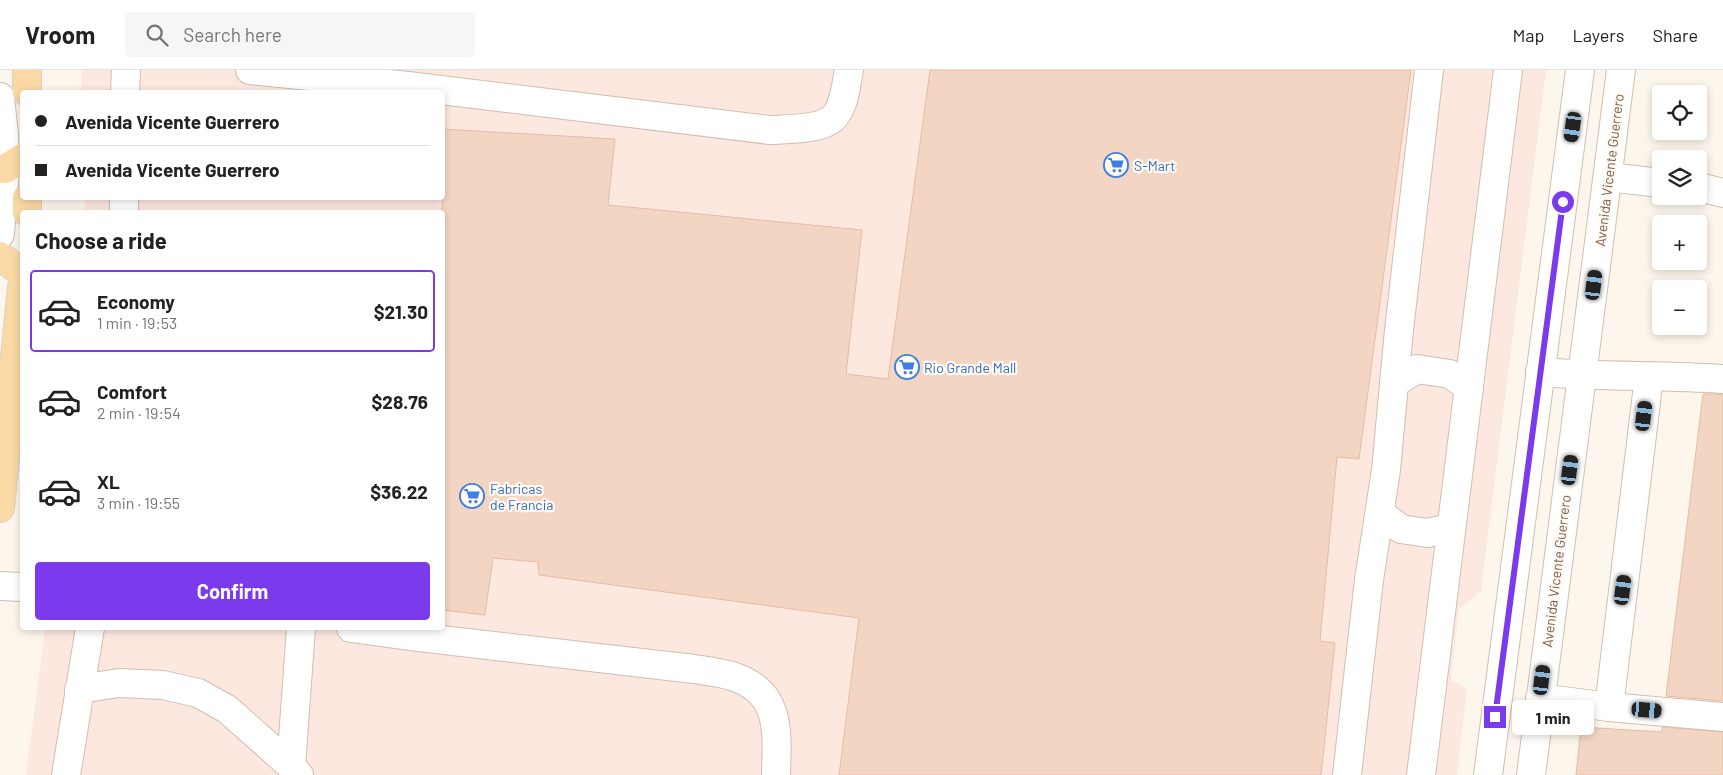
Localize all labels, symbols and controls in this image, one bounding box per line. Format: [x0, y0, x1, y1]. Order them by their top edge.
search box [125, 12, 475, 57]
text: Vroom [25, 20, 95, 49]
icon: search [143, 21, 171, 49]
text: Search here [183, 23, 282, 46]
text: Map [1512, 24, 1544, 46]
text: Layers [1572, 24, 1625, 46]
text: Share [1653, 24, 1698, 46]
map controls [1652, 85, 1707, 335]
button: locate [1652, 85, 1707, 140]
street label: Avenida Vicente Guerrero [1591, 93, 1627, 247]
text: Avenida Vicente Guerrero [65, 110, 280, 133]
car [1563, 111, 1582, 143]
button: layers [1652, 150, 1707, 205]
supermarket icon: S-Mart [1103, 152, 1129, 178]
place label: S-Mart [1134, 157, 1175, 174]
text: Avenida Vicente Guerrero [65, 158, 280, 181]
route start [1552, 191, 1574, 213]
button: + [1652, 215, 1707, 270]
text: Choose a ride [35, 227, 167, 253]
car [1584, 269, 1603, 301]
button: − [1652, 280, 1707, 335]
icon: car [37, 289, 82, 334]
text: Economy [97, 290, 175, 313]
text: $21.30 [374, 300, 428, 323]
text: 1 min · 19:53 [97, 313, 177, 332]
supermarket icon: Rio Grande Mall [894, 354, 920, 380]
place label: Rio Grande Mall [924, 359, 1016, 376]
icon: car [37, 379, 82, 424]
text: Comfort [97, 380, 167, 403]
text: $28.76 [371, 390, 428, 413]
car [1634, 400, 1653, 432]
text: 2 min · 19:54 [97, 403, 181, 422]
car [1560, 454, 1579, 486]
icon: car [37, 469, 82, 514]
text: XL [97, 470, 120, 493]
text: $36.22 [370, 480, 428, 503]
place label: Fabricas de Francia [490, 480, 553, 513]
supermarket icon: Fabricas de Francia [459, 483, 485, 509]
text: 3 min · 19:55 [97, 493, 180, 512]
street label: Avenida Vicente Guerrero [1538, 494, 1574, 648]
button: Confirm [35, 562, 430, 620]
car [1613, 574, 1632, 606]
car [1532, 664, 1551, 696]
callout: 1 min [1512, 700, 1595, 734]
car [1631, 701, 1662, 719]
route end [1484, 706, 1506, 728]
text: 1 min [1535, 708, 1571, 727]

